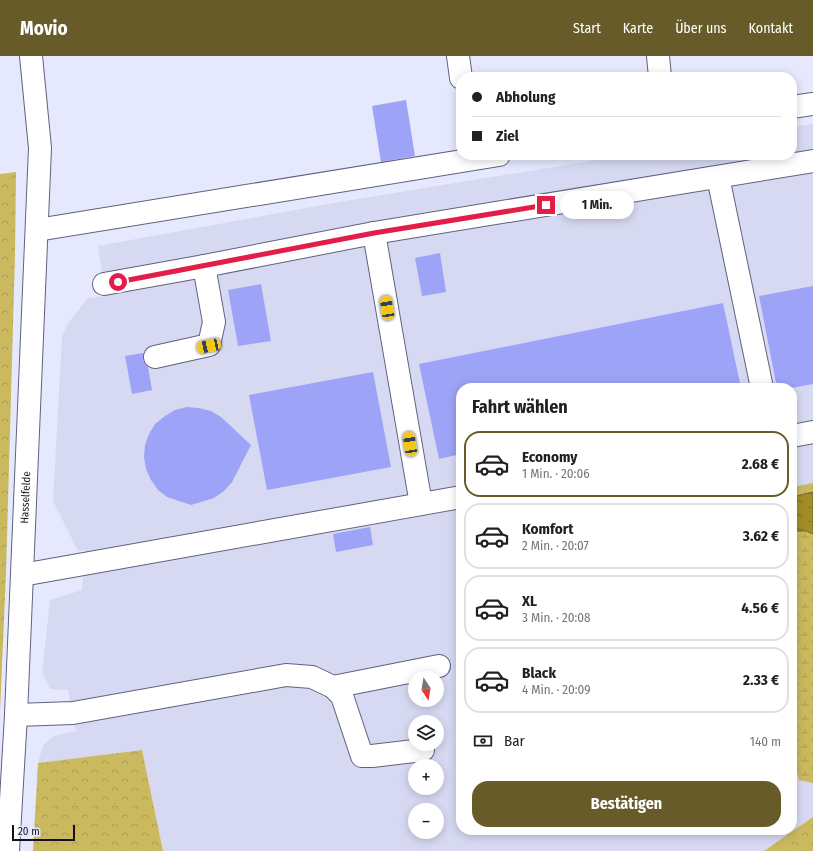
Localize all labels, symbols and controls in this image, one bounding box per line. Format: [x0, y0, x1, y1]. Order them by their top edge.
text: Movio [20, 17, 68, 40]
text: Start [573, 20, 601, 37]
text: Karte [623, 20, 653, 37]
text: Über uns [675, 20, 727, 37]
text: Kontakt [749, 20, 793, 37]
text: Abholung [496, 88, 555, 106]
text: Ziel [496, 127, 519, 145]
callout: 1 Min. [560, 191, 634, 219]
route end [537, 196, 555, 214]
text: 1 Min. [582, 197, 612, 212]
route start [109, 273, 127, 291]
car [379, 295, 395, 321]
car [196, 338, 222, 354]
text: Fahrt wählen [472, 396, 568, 418]
car [402, 431, 418, 457]
icon: car [474, 446, 510, 482]
text: Economy [522, 448, 577, 466]
text: 2.68 € [742, 455, 779, 473]
text: 1 Min. · 20:06 [522, 466, 590, 481]
street label: Hasselfelde [18, 471, 33, 524]
icon: car [474, 518, 510, 554]
text: Komfort [522, 520, 573, 538]
text: 3.62 € [743, 527, 779, 545]
text: 2 Min. · 20:07 [522, 538, 589, 553]
icon: car [474, 590, 510, 626]
text: XL [522, 592, 537, 610]
text: 4.56 € [741, 599, 779, 617]
text: 3 Min. · 20:08 [522, 610, 590, 625]
icon: car [474, 662, 510, 698]
text: Black [522, 664, 556, 682]
north arrow [408, 671, 444, 707]
map controls [408, 671, 444, 839]
text: 2.33 € [743, 671, 779, 689]
text: 4 Min. · 20:09 [522, 682, 591, 697]
button: layers [408, 715, 444, 751]
icon: cash [472, 730, 494, 752]
text: Bar [504, 732, 525, 750]
text: 140 m [750, 734, 781, 749]
button: + [408, 759, 444, 795]
button: Bestätigen [472, 781, 781, 827]
button: − [408, 803, 444, 839]
scale bar [12, 823, 75, 842]
text: 20 m [18, 825, 40, 838]

